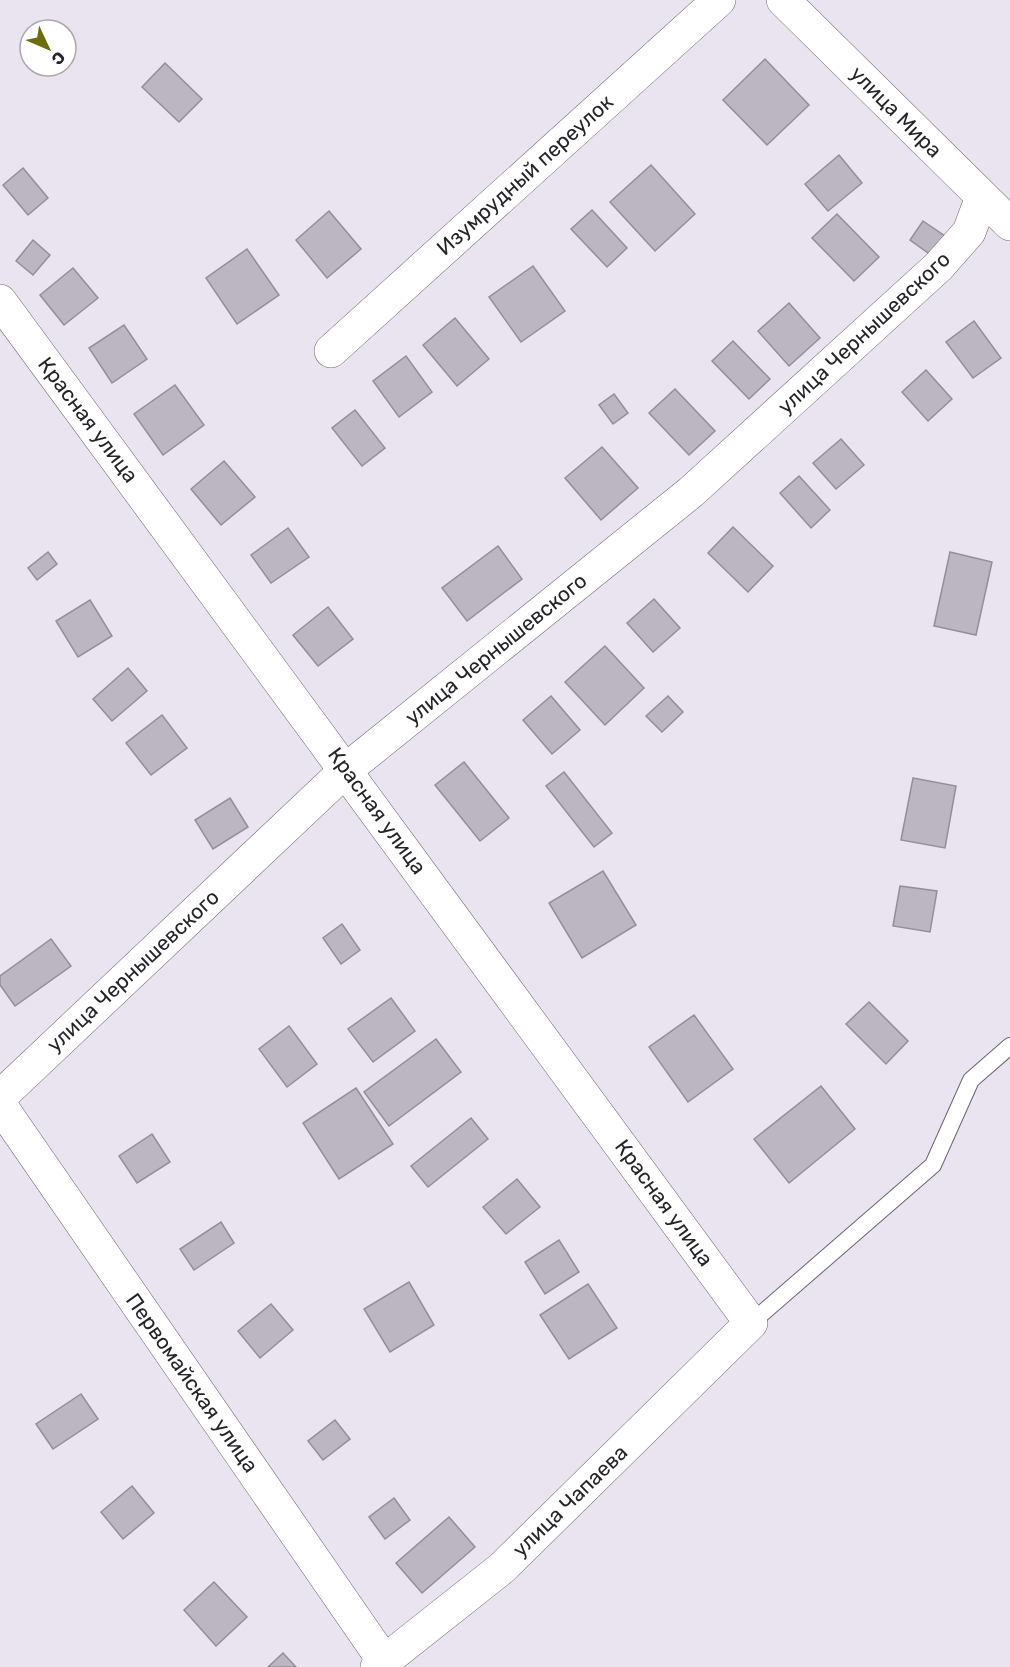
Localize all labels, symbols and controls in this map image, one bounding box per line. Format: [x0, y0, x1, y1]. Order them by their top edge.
north arrow [18, 18, 78, 78]
text: С [48, 47, 69, 69]
street label: улица Мира [845, 61, 947, 163]
street label: Изумрудный переулок [431, 89, 618, 260]
street label: улица Чернышевского [772, 246, 955, 419]
street label: Красная улица [33, 352, 144, 487]
street label: улица Чернышевского [400, 568, 592, 730]
street label: Красная улица [323, 742, 432, 879]
street label: улица Чернышевского [41, 884, 224, 1057]
street label: Красная улица [610, 1134, 719, 1271]
street label: Первомайская улица [121, 1288, 264, 1477]
street label: улица Чапаева [507, 1440, 632, 1562]

